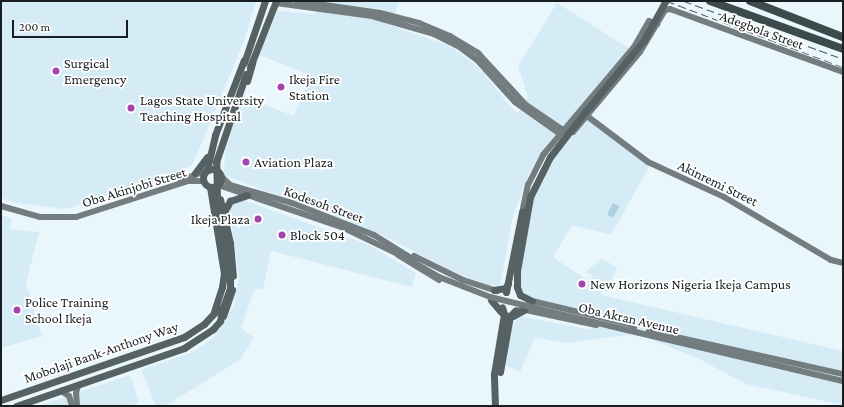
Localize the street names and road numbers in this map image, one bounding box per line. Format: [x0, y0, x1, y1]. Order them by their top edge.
street label: Adegbola Street [718, 7, 806, 53]
street label: Akinremi Street [675, 156, 761, 210]
street label: Oba Akinjobi Street [80, 163, 188, 211]
street label: Kodesoh Street [282, 182, 366, 226]
street label: Oba Akran Avenue [577, 298, 681, 338]
street label: Mobolaji Bank-Anthony Way [22, 318, 180, 386]

